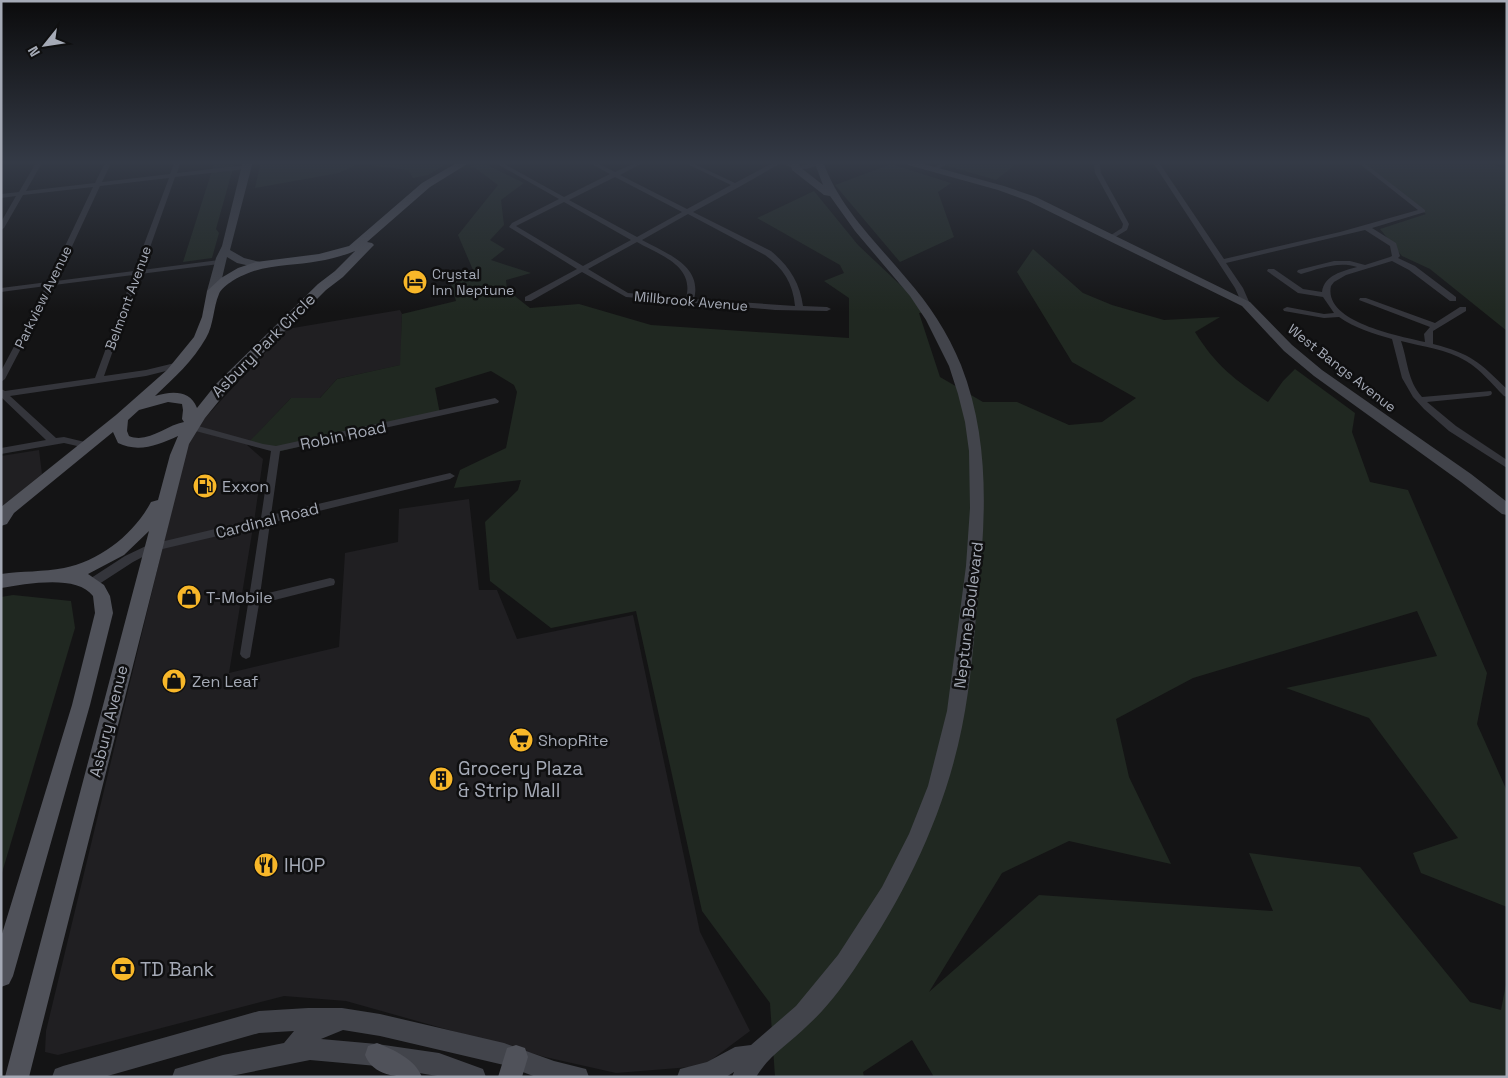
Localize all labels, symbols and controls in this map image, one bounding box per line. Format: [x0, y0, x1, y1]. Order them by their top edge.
north arrow [20, 20, 70, 70]
text: N [24, 43, 44, 60]
street label: Parkview Avenue [10, 243, 76, 351]
street label: Belmont Avenue [101, 244, 155, 352]
place label: Crystal Inn Neptune [432, 265, 514, 299]
hotel icon: Crystal Inn Neptune [402, 269, 428, 295]
street label: Millbrook Avenue [633, 287, 749, 315]
street label: Asbury Park Circle [207, 289, 320, 402]
street label: West Bangs Avenue [1284, 320, 1400, 416]
street label: Robin Road [298, 416, 388, 455]
fuel station icon: Exxon [192, 473, 218, 499]
place label: Exxon [222, 476, 269, 497]
street label: Cardinal Road [213, 498, 321, 543]
street label: Neptune Boulevard [949, 541, 988, 690]
shop icon: T-Mobile [176, 584, 202, 610]
place label: T-Mobile [206, 587, 273, 608]
street label: Asbury Avenue [84, 663, 133, 779]
shop icon: Zen Leaf [161, 668, 187, 694]
place label: Zen Leaf [192, 671, 258, 692]
supermarket icon: ShopRite [508, 727, 534, 753]
place label: ShopRite [538, 730, 608, 751]
place label: Grocery Plaza & Strip Mall [458, 756, 583, 803]
building icon: Grocery Plaza & Strip Mall [428, 766, 454, 792]
restaurant icon: IHOP [253, 852, 279, 878]
place label: IHOP [284, 853, 325, 878]
bank icon: TD Bank [110, 956, 136, 982]
place label: TD Bank [140, 957, 214, 982]

